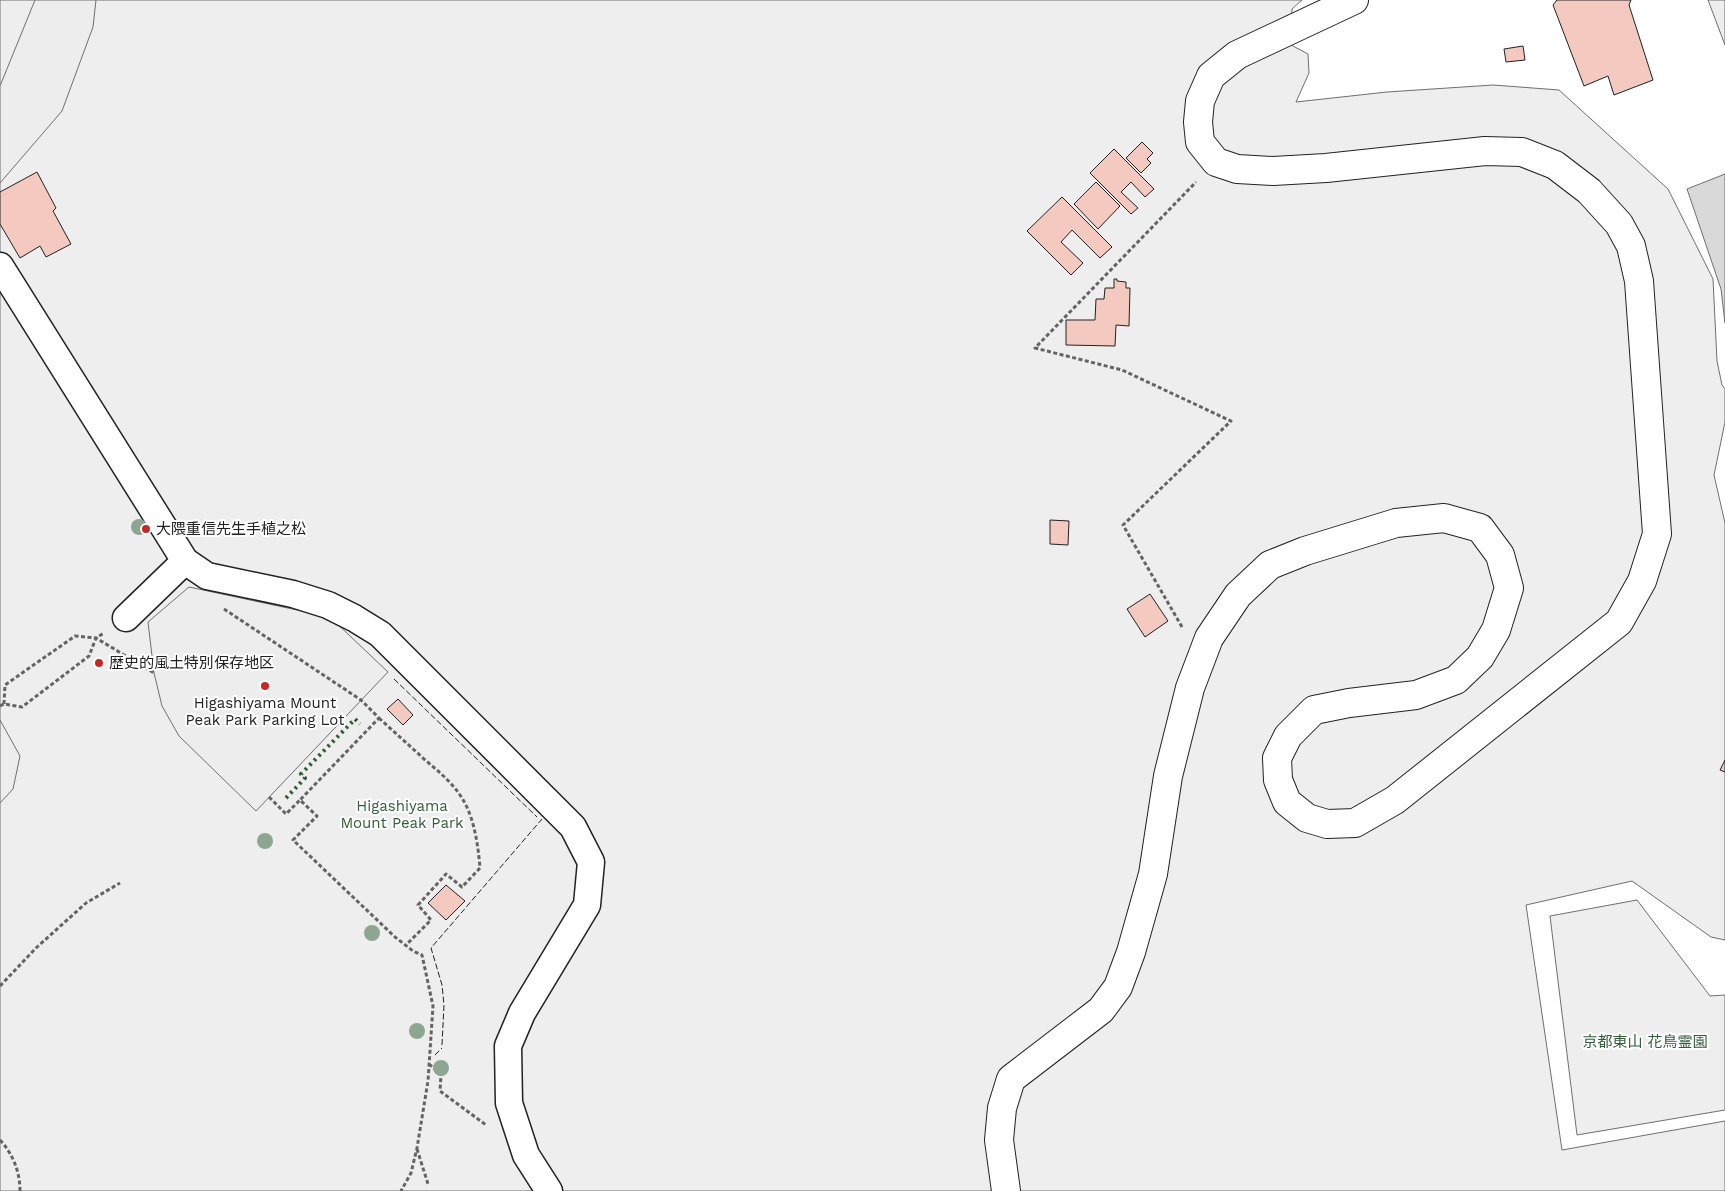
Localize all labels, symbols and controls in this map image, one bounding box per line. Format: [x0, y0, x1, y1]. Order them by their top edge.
place label: 大隈重信先生手植之松 [156, 520, 306, 538]
marker: 大隈重信先生手植之松 [140, 523, 152, 535]
place label: 歴史的風土特別保存地区 [109, 654, 274, 672]
marker: 歴史的風土特別保存地区 [93, 657, 105, 669]
marker: Higashiyama Mount Peak Park Parking Lot [259, 680, 271, 692]
place label: Higashiyama Mount Peak Park Parking Lot [185, 694, 345, 729]
park label: Higashiyama Mount Peak Park [340, 797, 464, 832]
park label: 京都東山 花鳥霊園 [1582, 1033, 1708, 1051]

